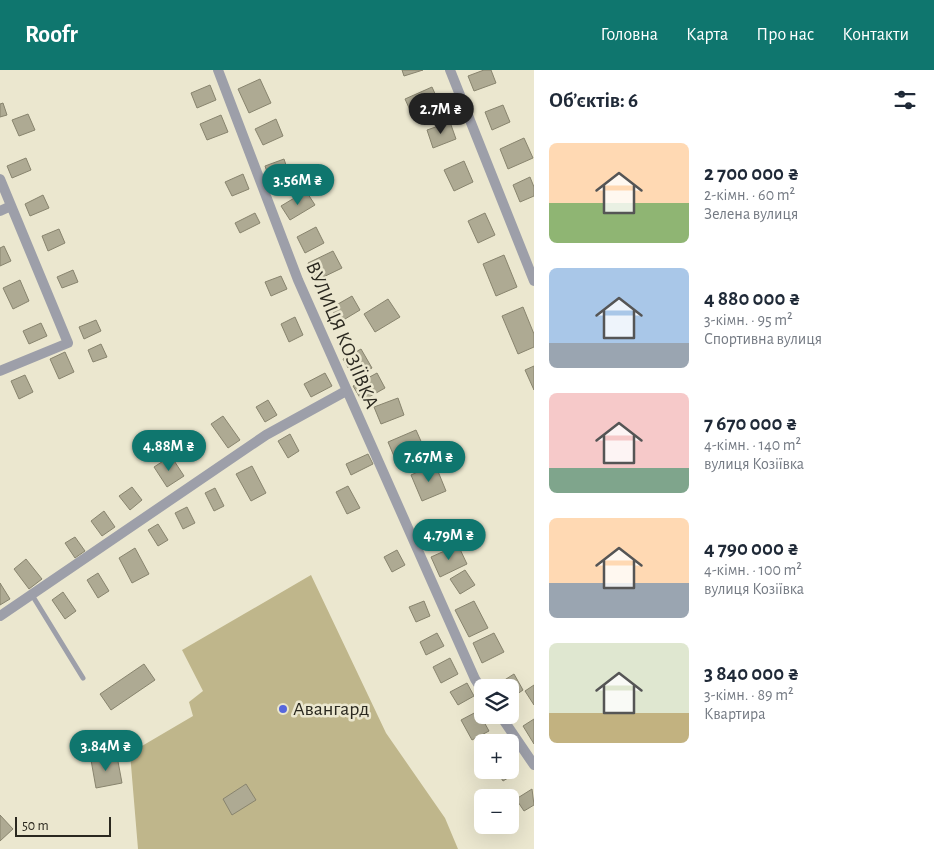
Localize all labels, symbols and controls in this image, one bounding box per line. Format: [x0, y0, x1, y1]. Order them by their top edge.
text: Roofr [25, 23, 78, 47]
text: Головна [601, 26, 658, 44]
text: Карта [686, 26, 728, 44]
text: Про нас [756, 26, 814, 44]
text: Контакти [842, 26, 909, 44]
icon: filters [891, 86, 919, 114]
text: Об’єктів: 6 [549, 90, 638, 111]
pin: 2.7M ₴ [400, 92, 482, 135]
text: 2.7M ₴ [420, 101, 462, 117]
icon: home [589, 163, 649, 223]
text: 2 700 000 ₴ [704, 163, 799, 184]
pin: 3.56M ₴ [252, 164, 344, 206]
text: 3.56M ₴ [273, 172, 323, 188]
text: 2-кімн. · 60 m² [704, 187, 795, 203]
text: Зелена вулиця [704, 206, 798, 222]
street label: ВУЛИЦЯ КОЗІЇВКА [302, 259, 382, 412]
icon: home [589, 288, 649, 348]
text: 4 880 000 ₴ [704, 288, 801, 309]
text: 3-кімн. · 95 m² [704, 312, 793, 328]
text: Спортивна вулиця [704, 331, 822, 347]
icon: home [589, 413, 649, 473]
text: 7 670 000 ₴ [704, 413, 798, 434]
pin: 4.88M ₴ [123, 430, 215, 472]
text: 4-кімн. · 140 m² [704, 437, 801, 453]
text: 4.88M ₴ [143, 438, 195, 454]
pin: 7.67M ₴ [383, 440, 475, 483]
text: 7.67M ₴ [404, 449, 454, 465]
text: вулиця Козіївка [704, 456, 804, 472]
pin: 4.79M ₴ [403, 518, 495, 561]
text: 4.79M ₴ [424, 527, 474, 543]
icon: home [589, 538, 649, 598]
text: 4 790 000 ₴ [704, 538, 799, 559]
text: 4-кімн. · 100 m² [704, 562, 802, 578]
text: вулиця Козіївка [704, 581, 804, 597]
icon: home [589, 663, 649, 723]
text: 3 840 000 ₴ [704, 663, 799, 684]
map controls [474, 679, 519, 834]
button: layers [474, 679, 519, 724]
text: 3-кімн. · 89 m² [704, 687, 794, 703]
place label: Авангард [293, 699, 369, 719]
marker: Авангард [277, 703, 289, 715]
text: Квартира [704, 706, 766, 722]
pin: 3.84M ₴ [60, 730, 152, 772]
button: + [474, 734, 519, 779]
text: 3.84M ₴ [81, 738, 131, 754]
button: − [474, 789, 519, 834]
scale bar [15, 814, 111, 837]
text: 50 m [22, 819, 49, 833]

